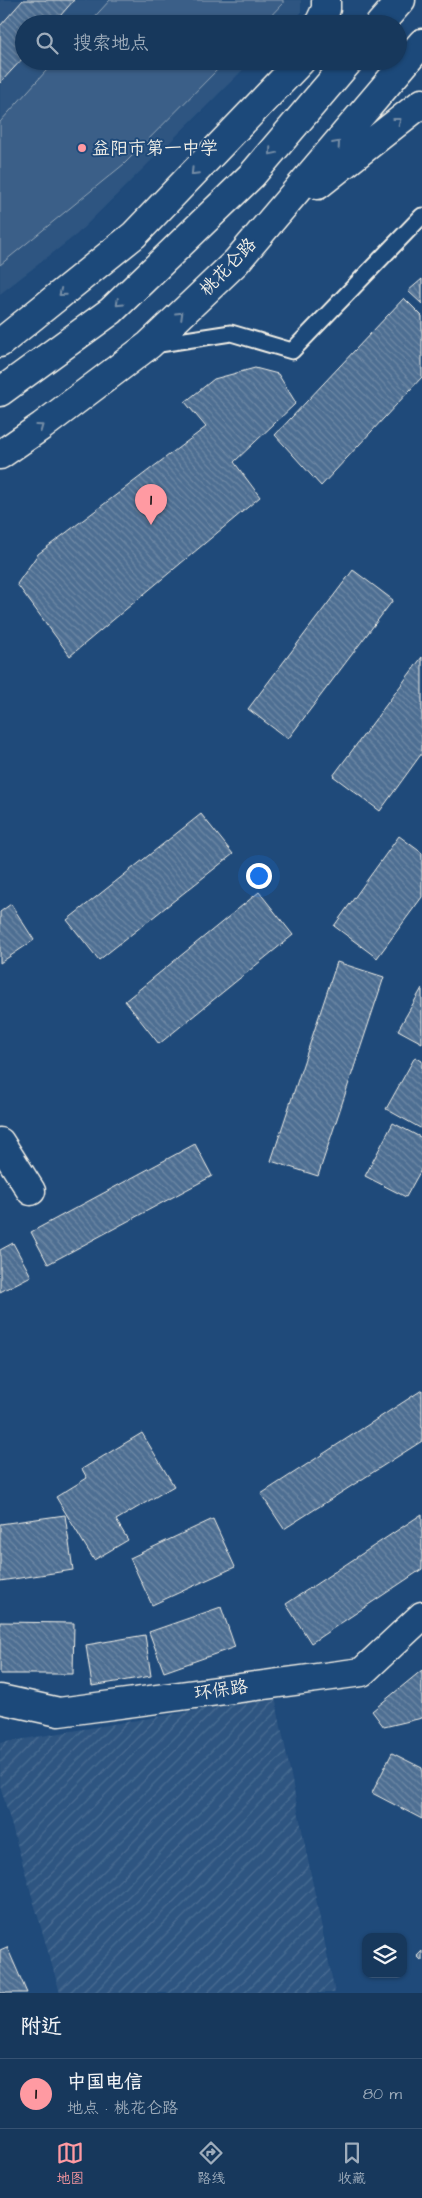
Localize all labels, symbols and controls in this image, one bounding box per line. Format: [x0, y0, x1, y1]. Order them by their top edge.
search box [15, 15, 407, 70]
icon: search [33, 29, 61, 57]
text: 搜索地点 [73, 30, 149, 57]
one-way arrow [392, 118, 402, 127]
place label: 益阳市第一中学 [92, 136, 218, 161]
one-way arrow [331, 140, 340, 149]
marker: 益阳市第一中学 [76, 142, 88, 154]
one-way arrow [268, 146, 277, 155]
one-way arrow [191, 166, 200, 175]
street label: 桃花仑路 [194, 232, 262, 302]
one-way arrow [59, 288, 68, 296]
one-way arrow [116, 297, 125, 306]
one-way arrow [175, 312, 184, 321]
one-way arrow [34, 425, 43, 433]
pin: 1 [135, 484, 167, 525]
your location [246, 863, 272, 889]
street label: 环保路 [193, 1674, 249, 1706]
map controls [362, 1933, 407, 1978]
button: layers [362, 1933, 407, 1978]
text: 附近 [20, 2012, 62, 2041]
text: 中国电信 [67, 2069, 143, 2096]
text: 1 [35, 2083, 37, 2105]
text: 80 m [363, 2083, 402, 2105]
text: 地点 · 桃花仑路 [67, 2097, 178, 2119]
tab: 地图 [56, 2139, 84, 2189]
tab: 路线 [197, 2139, 225, 2189]
tab: 收藏 [338, 2139, 366, 2189]

